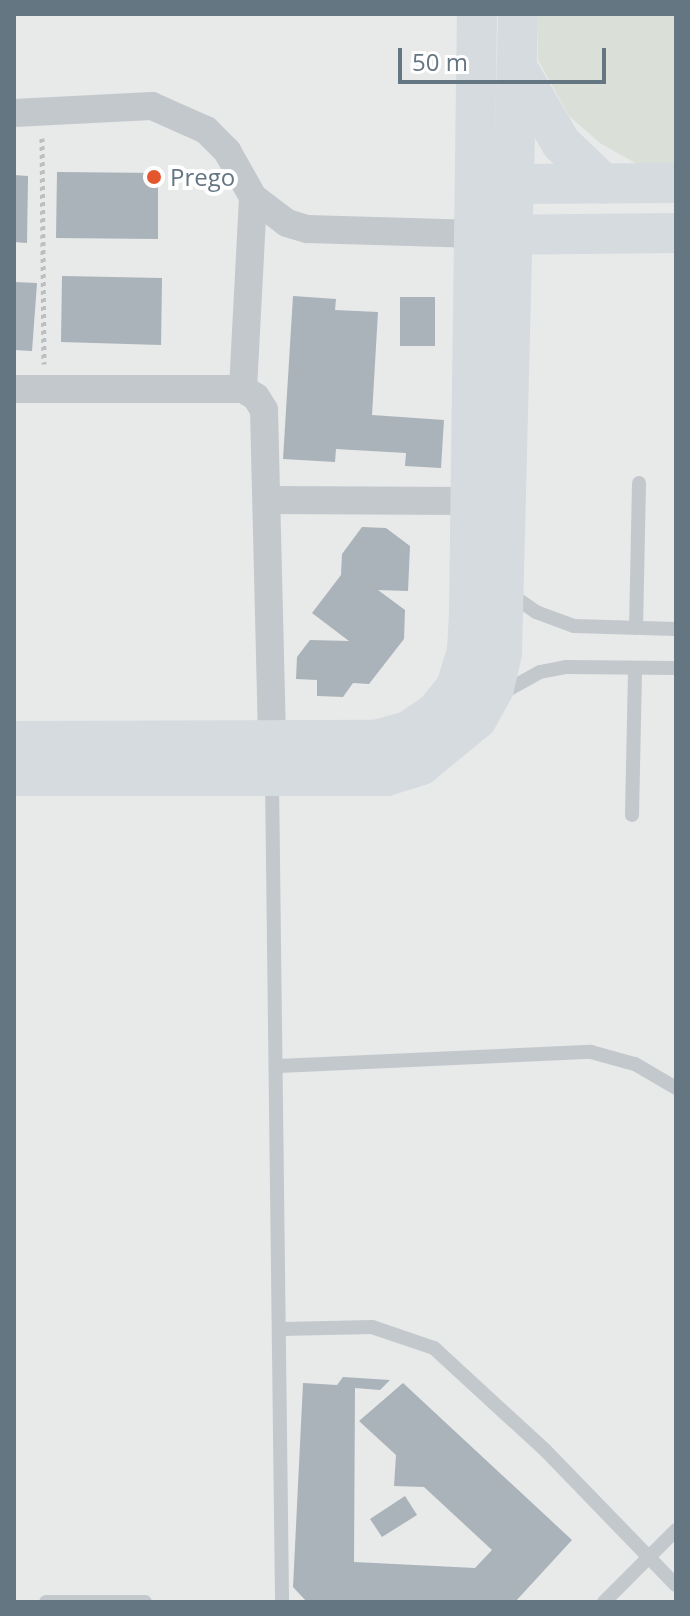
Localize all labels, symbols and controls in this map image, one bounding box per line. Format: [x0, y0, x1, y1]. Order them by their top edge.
scale bar [402, 32, 610, 82]
text: 50 m [412, 45, 468, 78]
place label: Prego [170, 163, 235, 191]
marker: Prego [145, 168, 163, 186]

